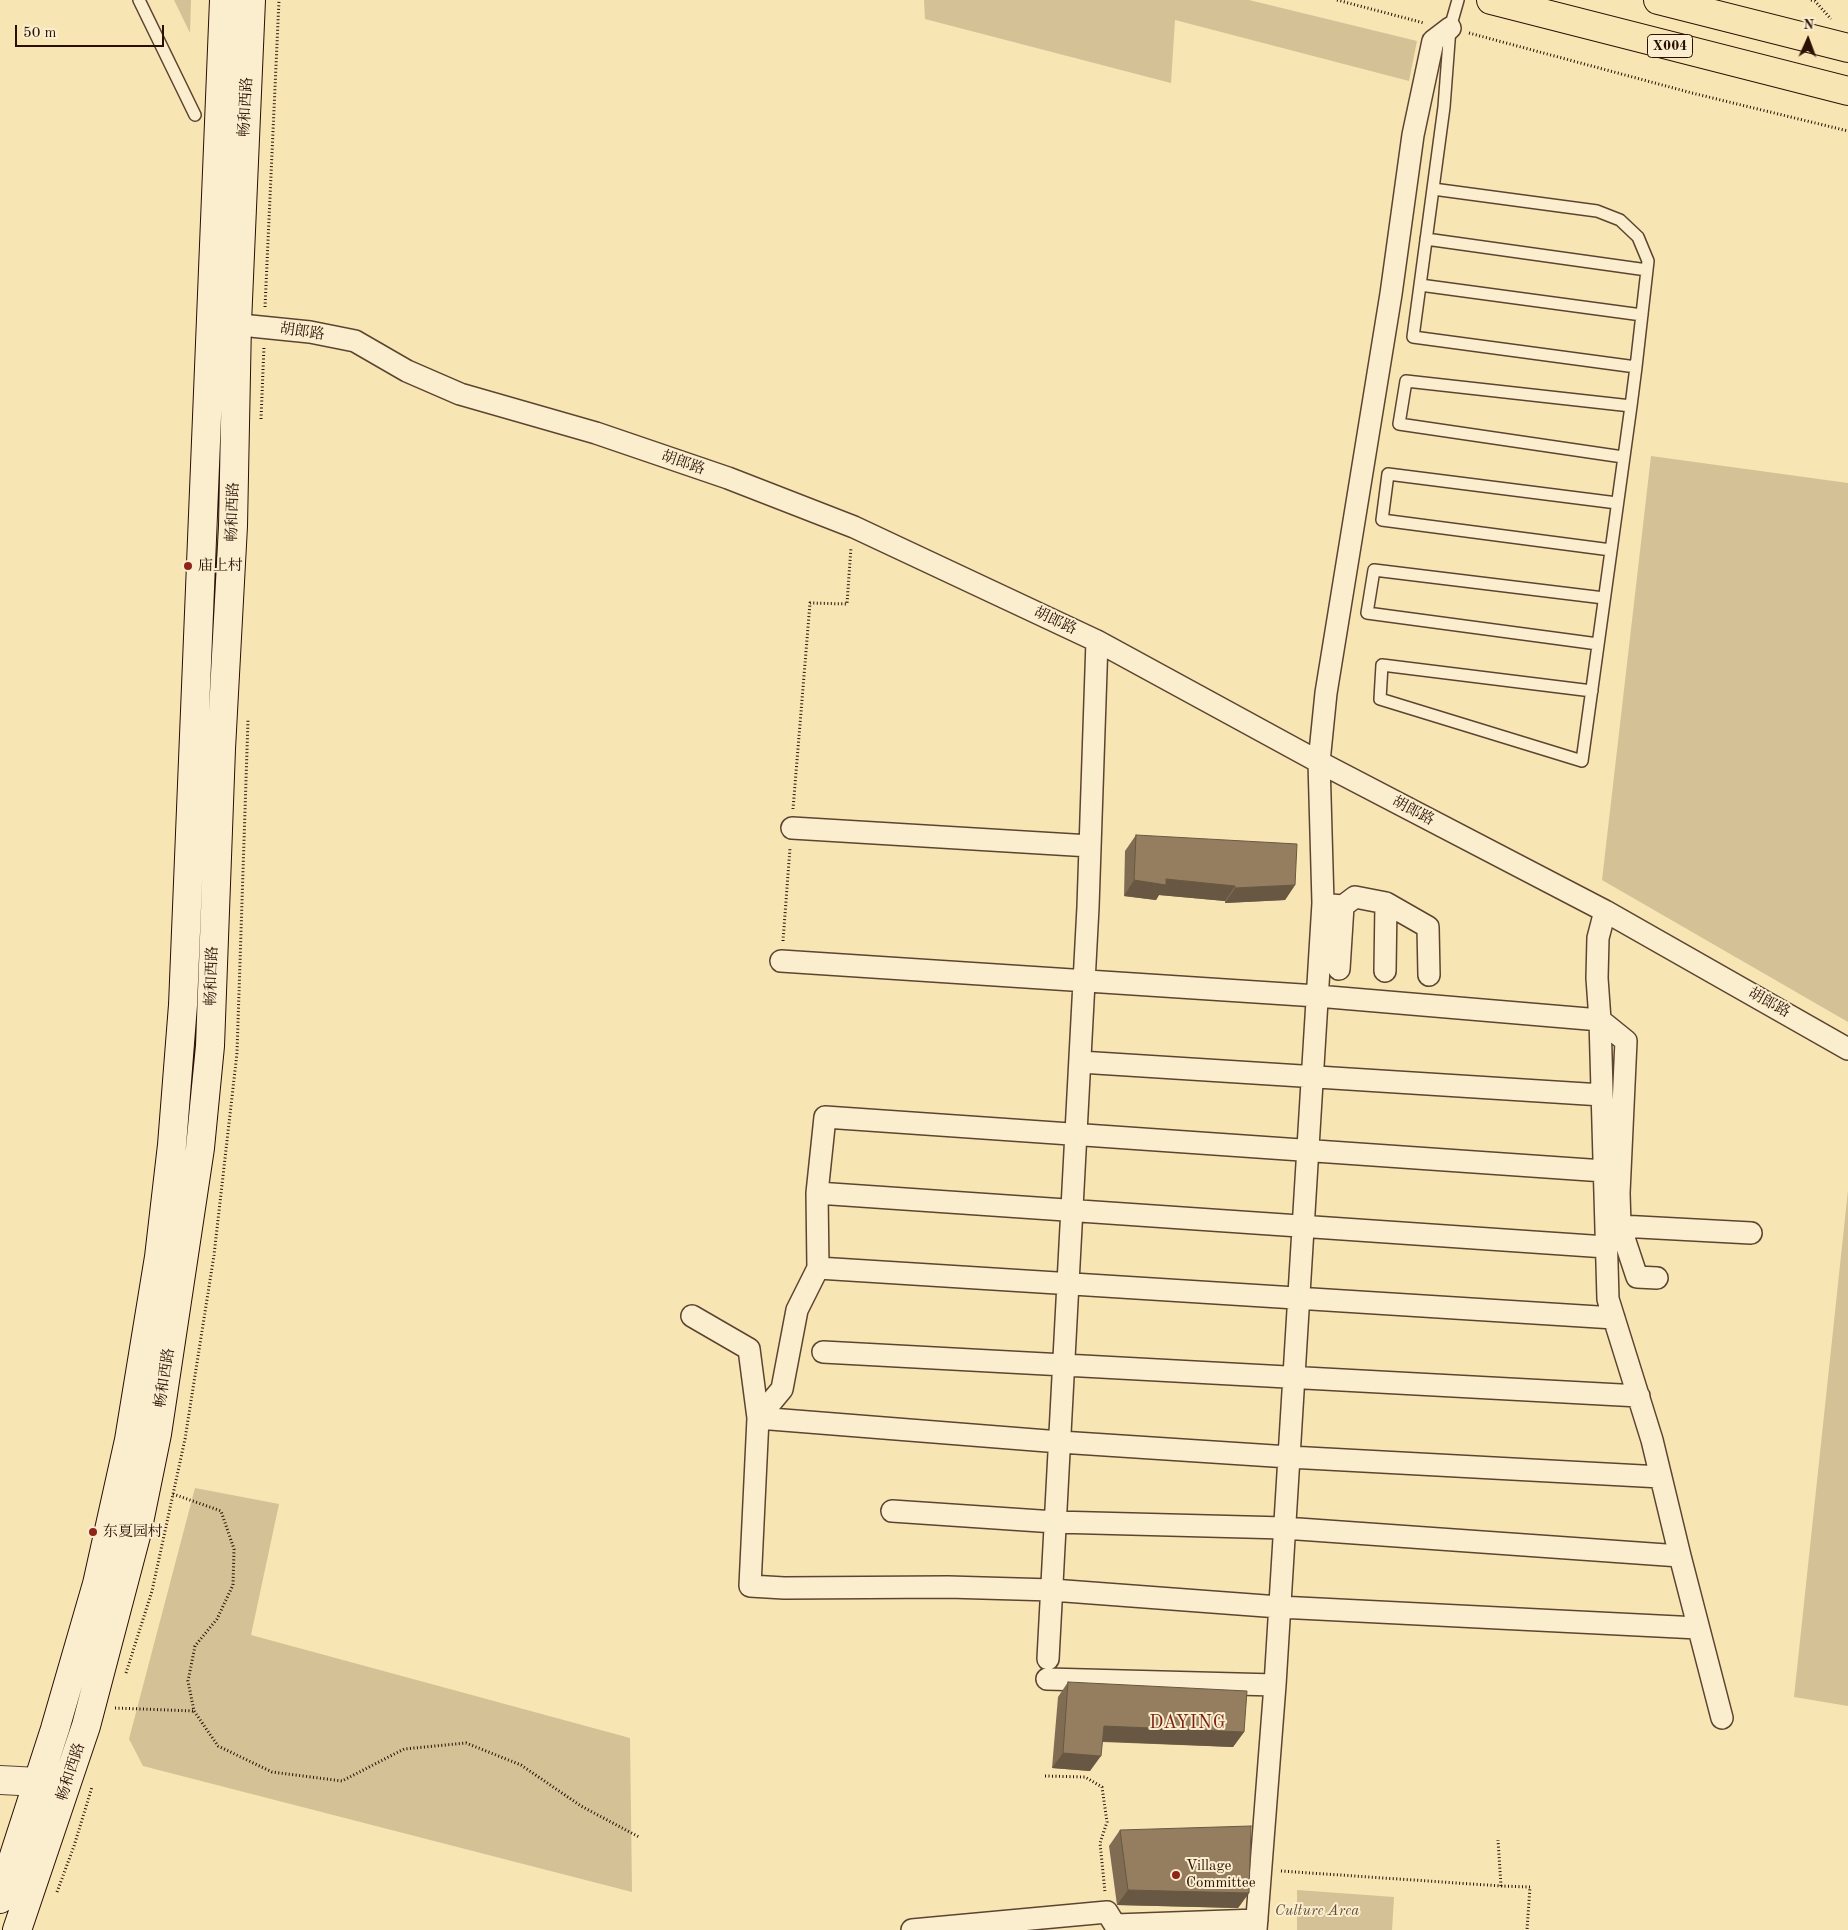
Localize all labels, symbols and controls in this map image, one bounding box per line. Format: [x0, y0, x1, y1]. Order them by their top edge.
scale bar [18, 15, 166, 47]
north arrow [1783, 15, 1833, 65]
text: N [1803, 18, 1814, 32]
text: 50 m [23, 26, 57, 41]
road number: X004 [1648, 34, 1692, 58]
street label: 畅和西路 [235, 77, 257, 137]
street label: 胡郎路 [278, 320, 326, 344]
street label: 胡郎路 [659, 447, 707, 479]
street label: 畅和西路 [223, 482, 243, 542]
place label: 庙上村 [198, 557, 243, 575]
marker: 庙上村 [182, 560, 194, 572]
street label: 胡郎路 [1031, 603, 1079, 639]
street label: 胡郎路 [1389, 792, 1437, 830]
street label: 畅和西路 [202, 946, 222, 1006]
street label: 胡郎路 [1745, 984, 1793, 1022]
street label: 畅和西路 [151, 1347, 179, 1409]
place label: 东夏园村 [103, 1523, 163, 1541]
marker: 东夏园村 [87, 1526, 99, 1538]
district label: DAYING [1149, 1712, 1227, 1734]
street label: 畅和西路 [53, 1741, 89, 1803]
place label: Village Committee [1186, 1857, 1256, 1892]
marker: Village Committee [1170, 1869, 1182, 1881]
park label: Culture Area [1275, 1902, 1359, 1920]

